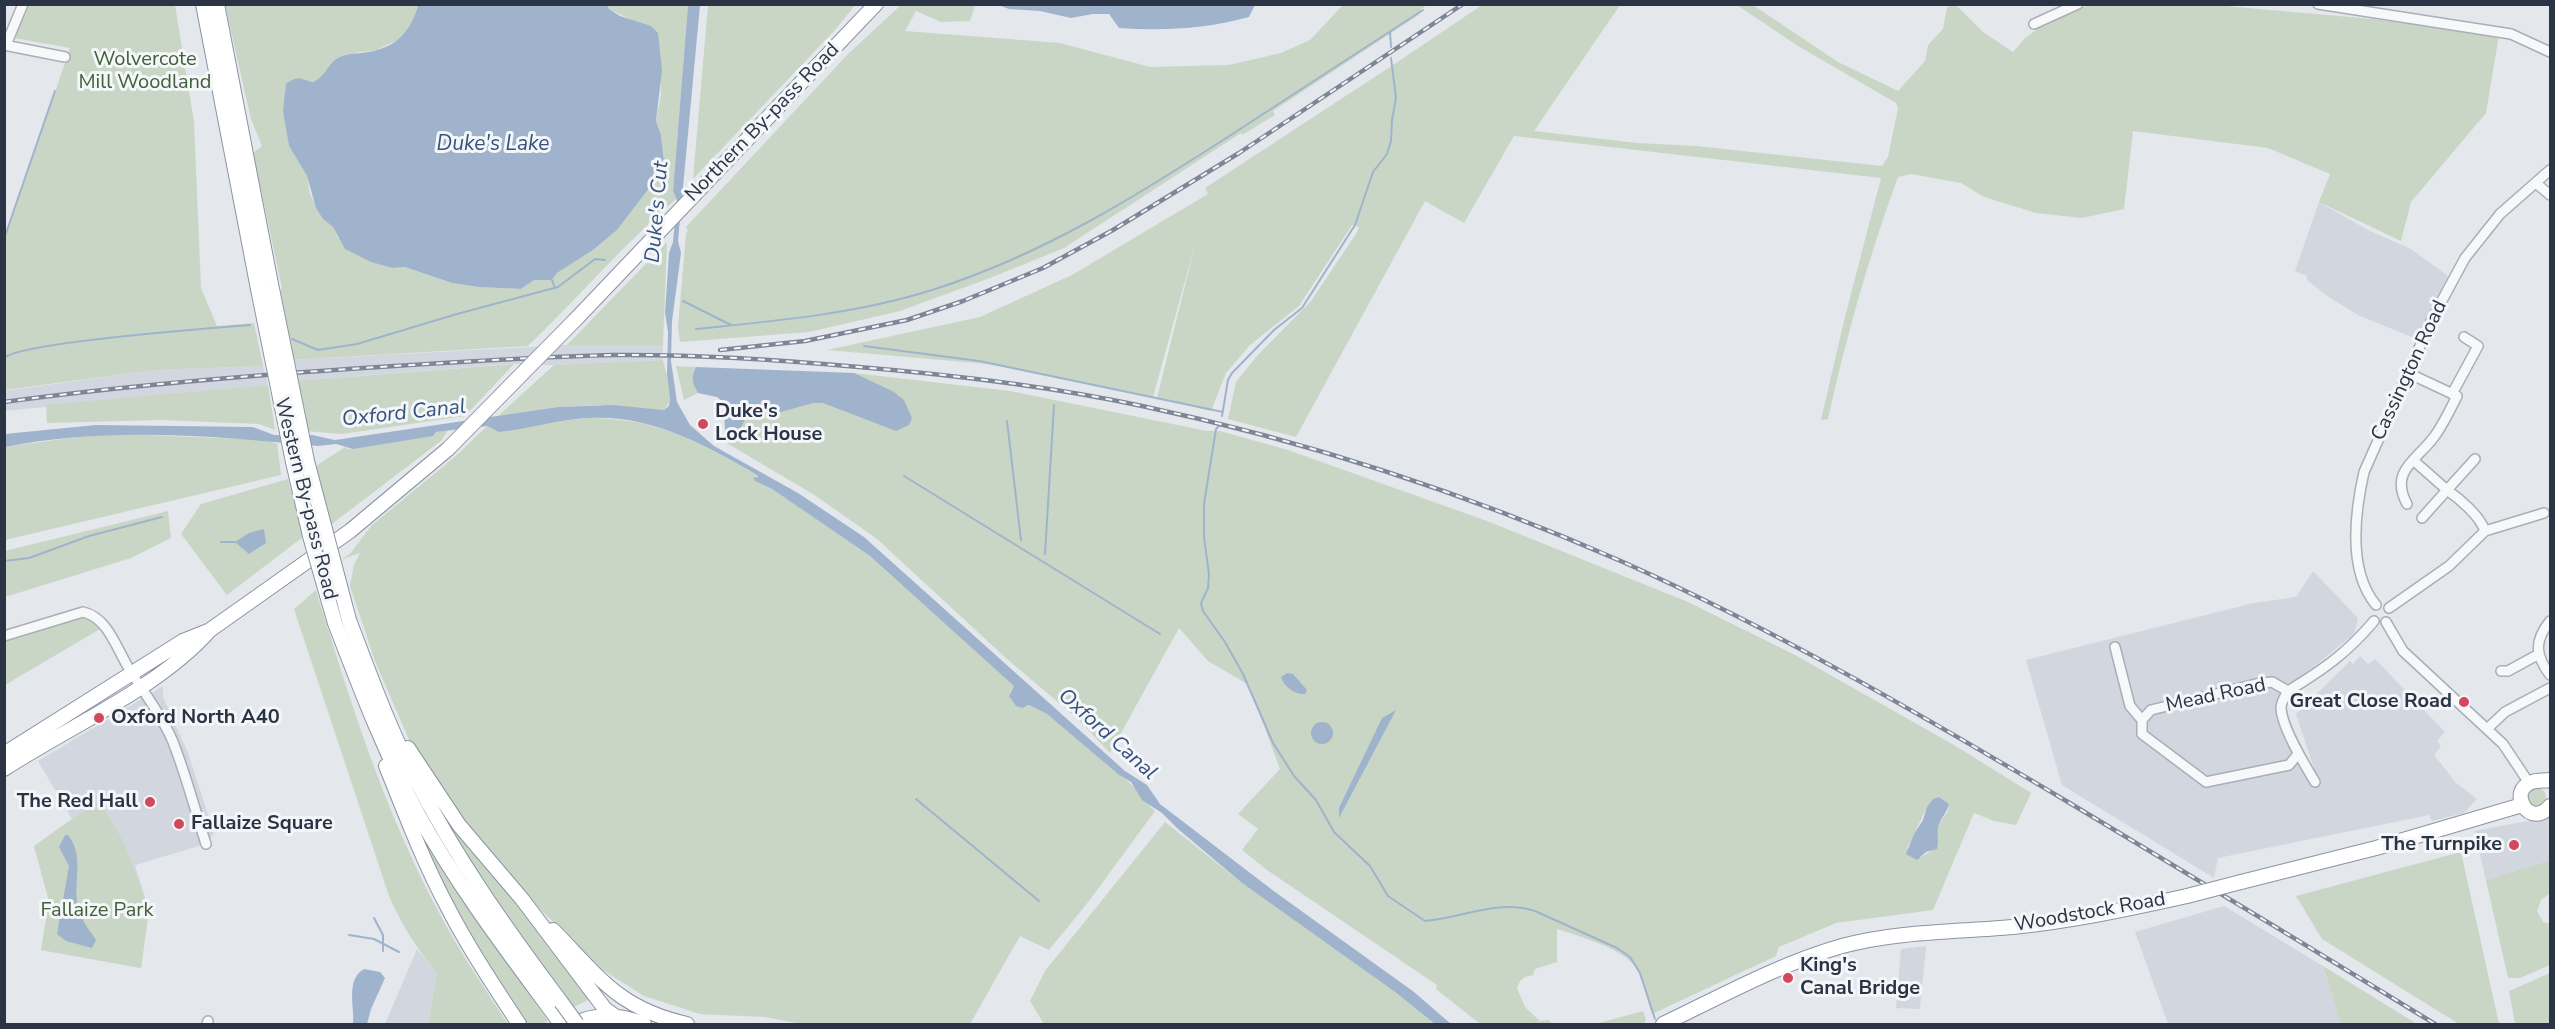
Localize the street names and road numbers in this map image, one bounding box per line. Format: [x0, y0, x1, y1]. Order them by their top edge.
street label: Northern By-pass Road [681, 39, 845, 207]
street label: Cassington Road [2367, 297, 2453, 445]
street label: Western By-pass Road [268, 396, 342, 602]
street label: Mead Road [2164, 674, 2268, 718]
street label: Woodstock Road [2012, 888, 2168, 938]

